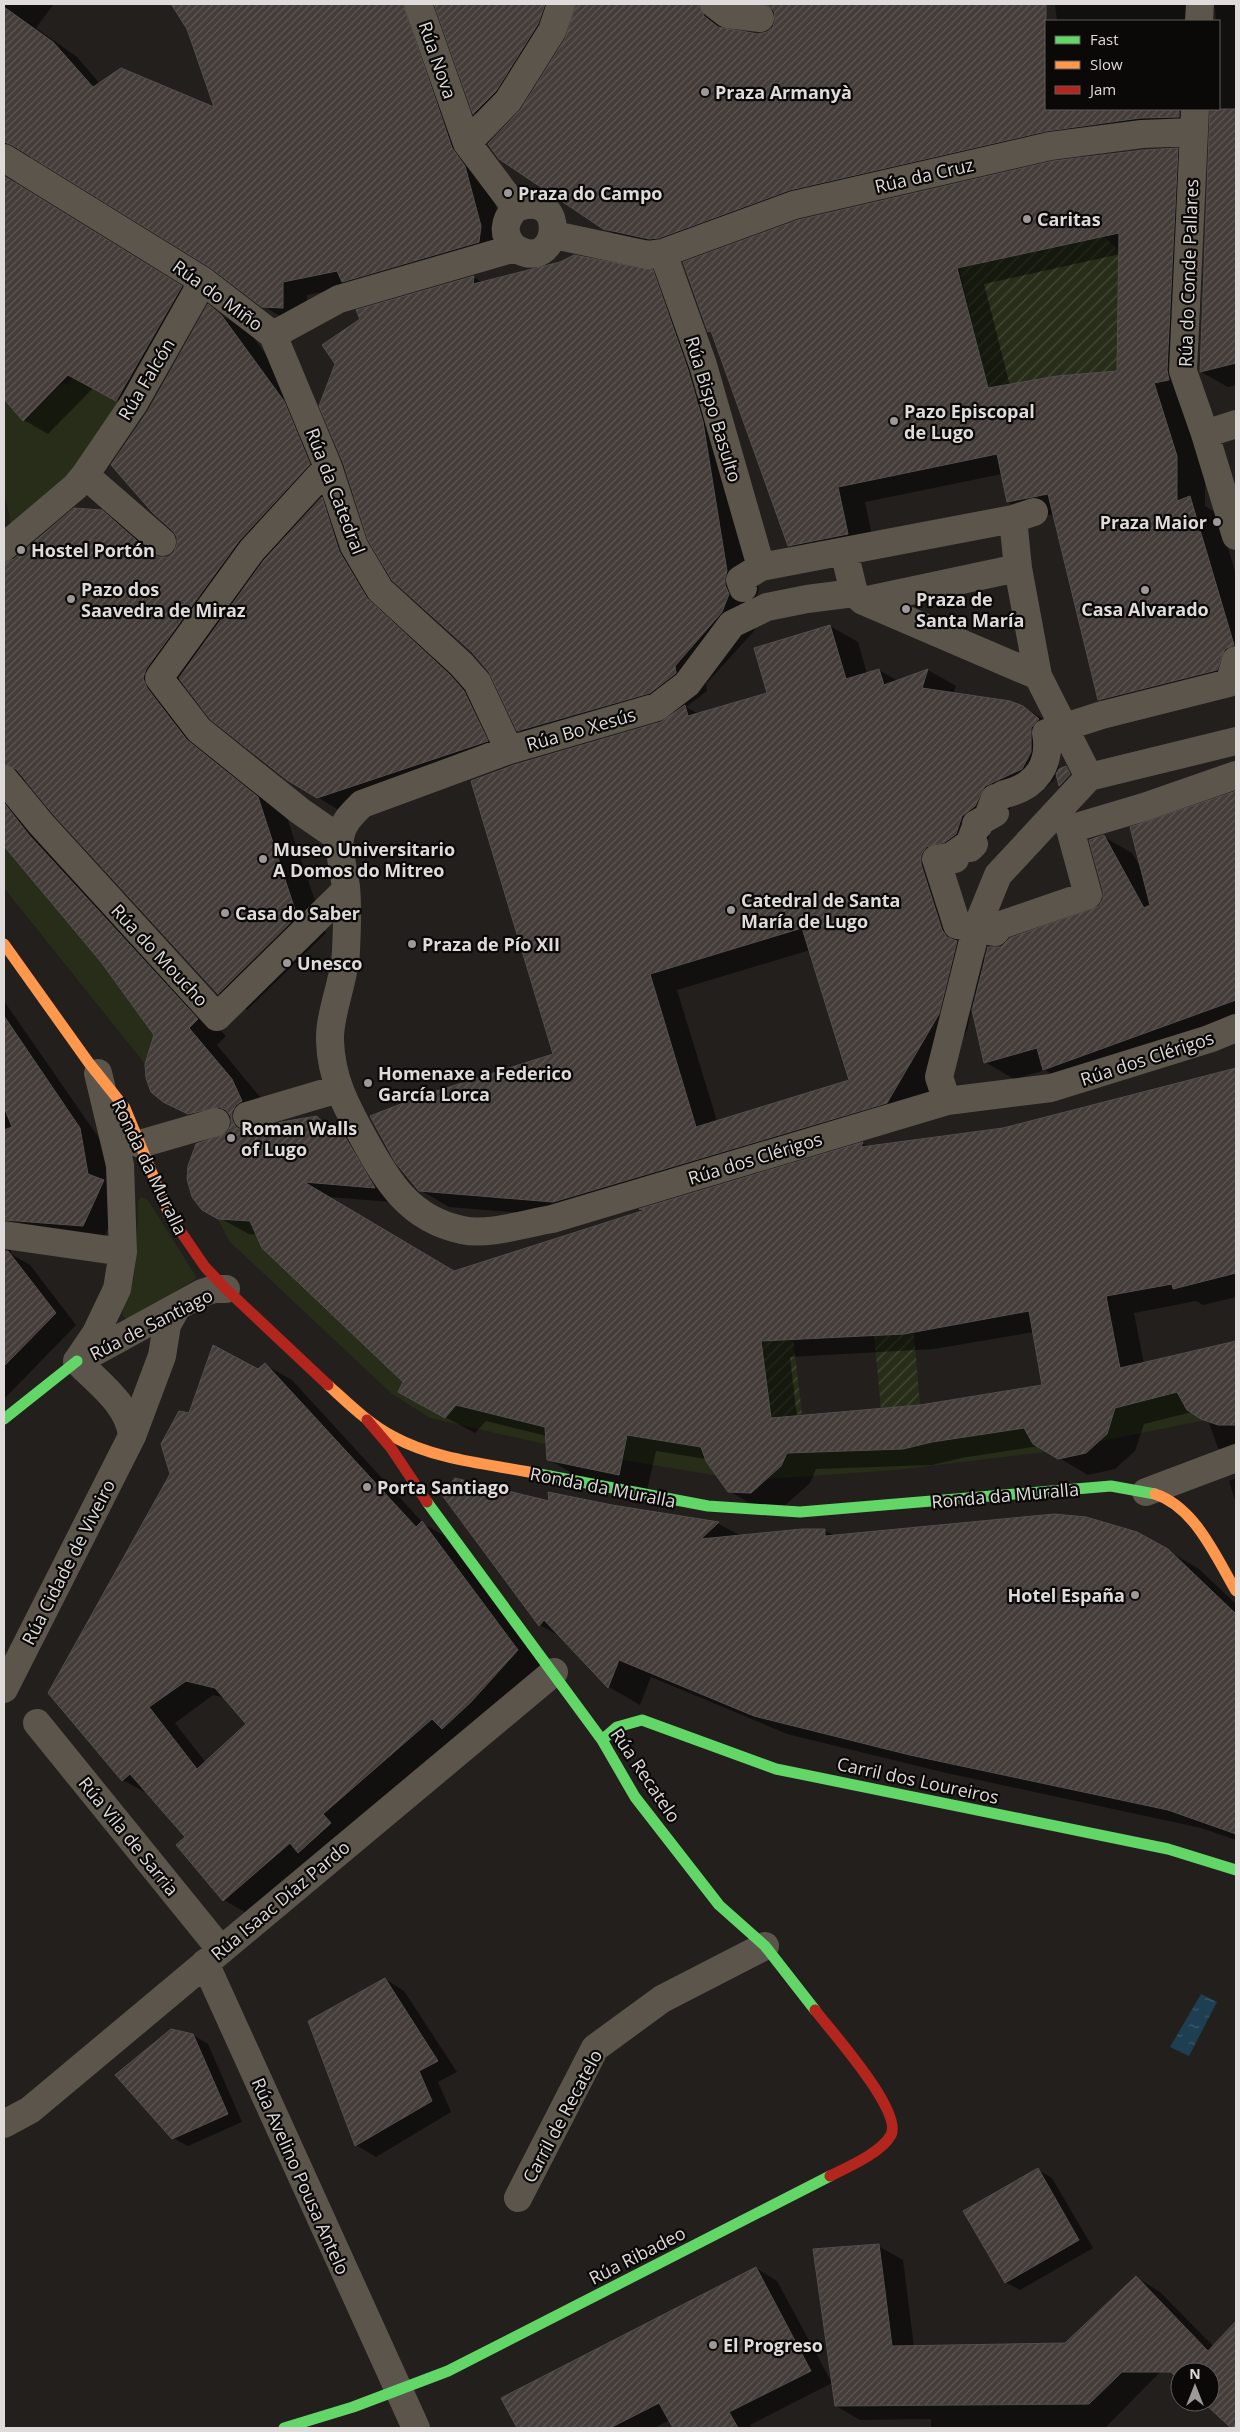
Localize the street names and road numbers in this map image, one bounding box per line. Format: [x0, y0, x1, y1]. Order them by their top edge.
street label: Rúa Nova [414, 18, 462, 102]
street label: Rúa da Cruz [872, 152, 976, 198]
street label: Rúa do Conde Pallares [1173, 178, 1203, 368]
street label: Rúa do Miño [168, 254, 268, 336]
street label: Rúa Bispo Basulto [680, 333, 748, 485]
street label: Rúa Falcón [112, 334, 180, 424]
street label: Rúa da Catedral [301, 424, 371, 558]
street label: Rúa Bo Xesús [524, 702, 638, 756]
street label: Rúa do Moucho [106, 899, 214, 1011]
street label: Rúa dos Clérigos [1077, 1025, 1217, 1091]
street label: Ronda da Muralla [107, 1095, 193, 1239]
street label: Rúa dos Clérigos [685, 1126, 825, 1190]
street label: Rúa de Santiago [85, 1283, 217, 1365]
street label: Ronda da Muralla [528, 1461, 678, 1513]
street label: Rúa Cidade de Viveiro [16, 1475, 120, 1649]
street label: Ronda da Muralla [930, 1477, 1080, 1513]
street label: Rúa Recatelo [606, 1723, 686, 1827]
street label: Carril dos Loureiros [835, 1751, 1001, 1809]
street label: Rúa Vila de Sarria [74, 1772, 184, 1900]
street label: Rúa Isaac Díaz Pardo [205, 1835, 355, 1965]
street label: Carril de Recatelo [517, 2045, 607, 2187]
street label: Rúa Avelino Pousa Antelo [247, 2074, 355, 2278]
street label: Rúa Ribadeo [585, 2220, 689, 2290]

